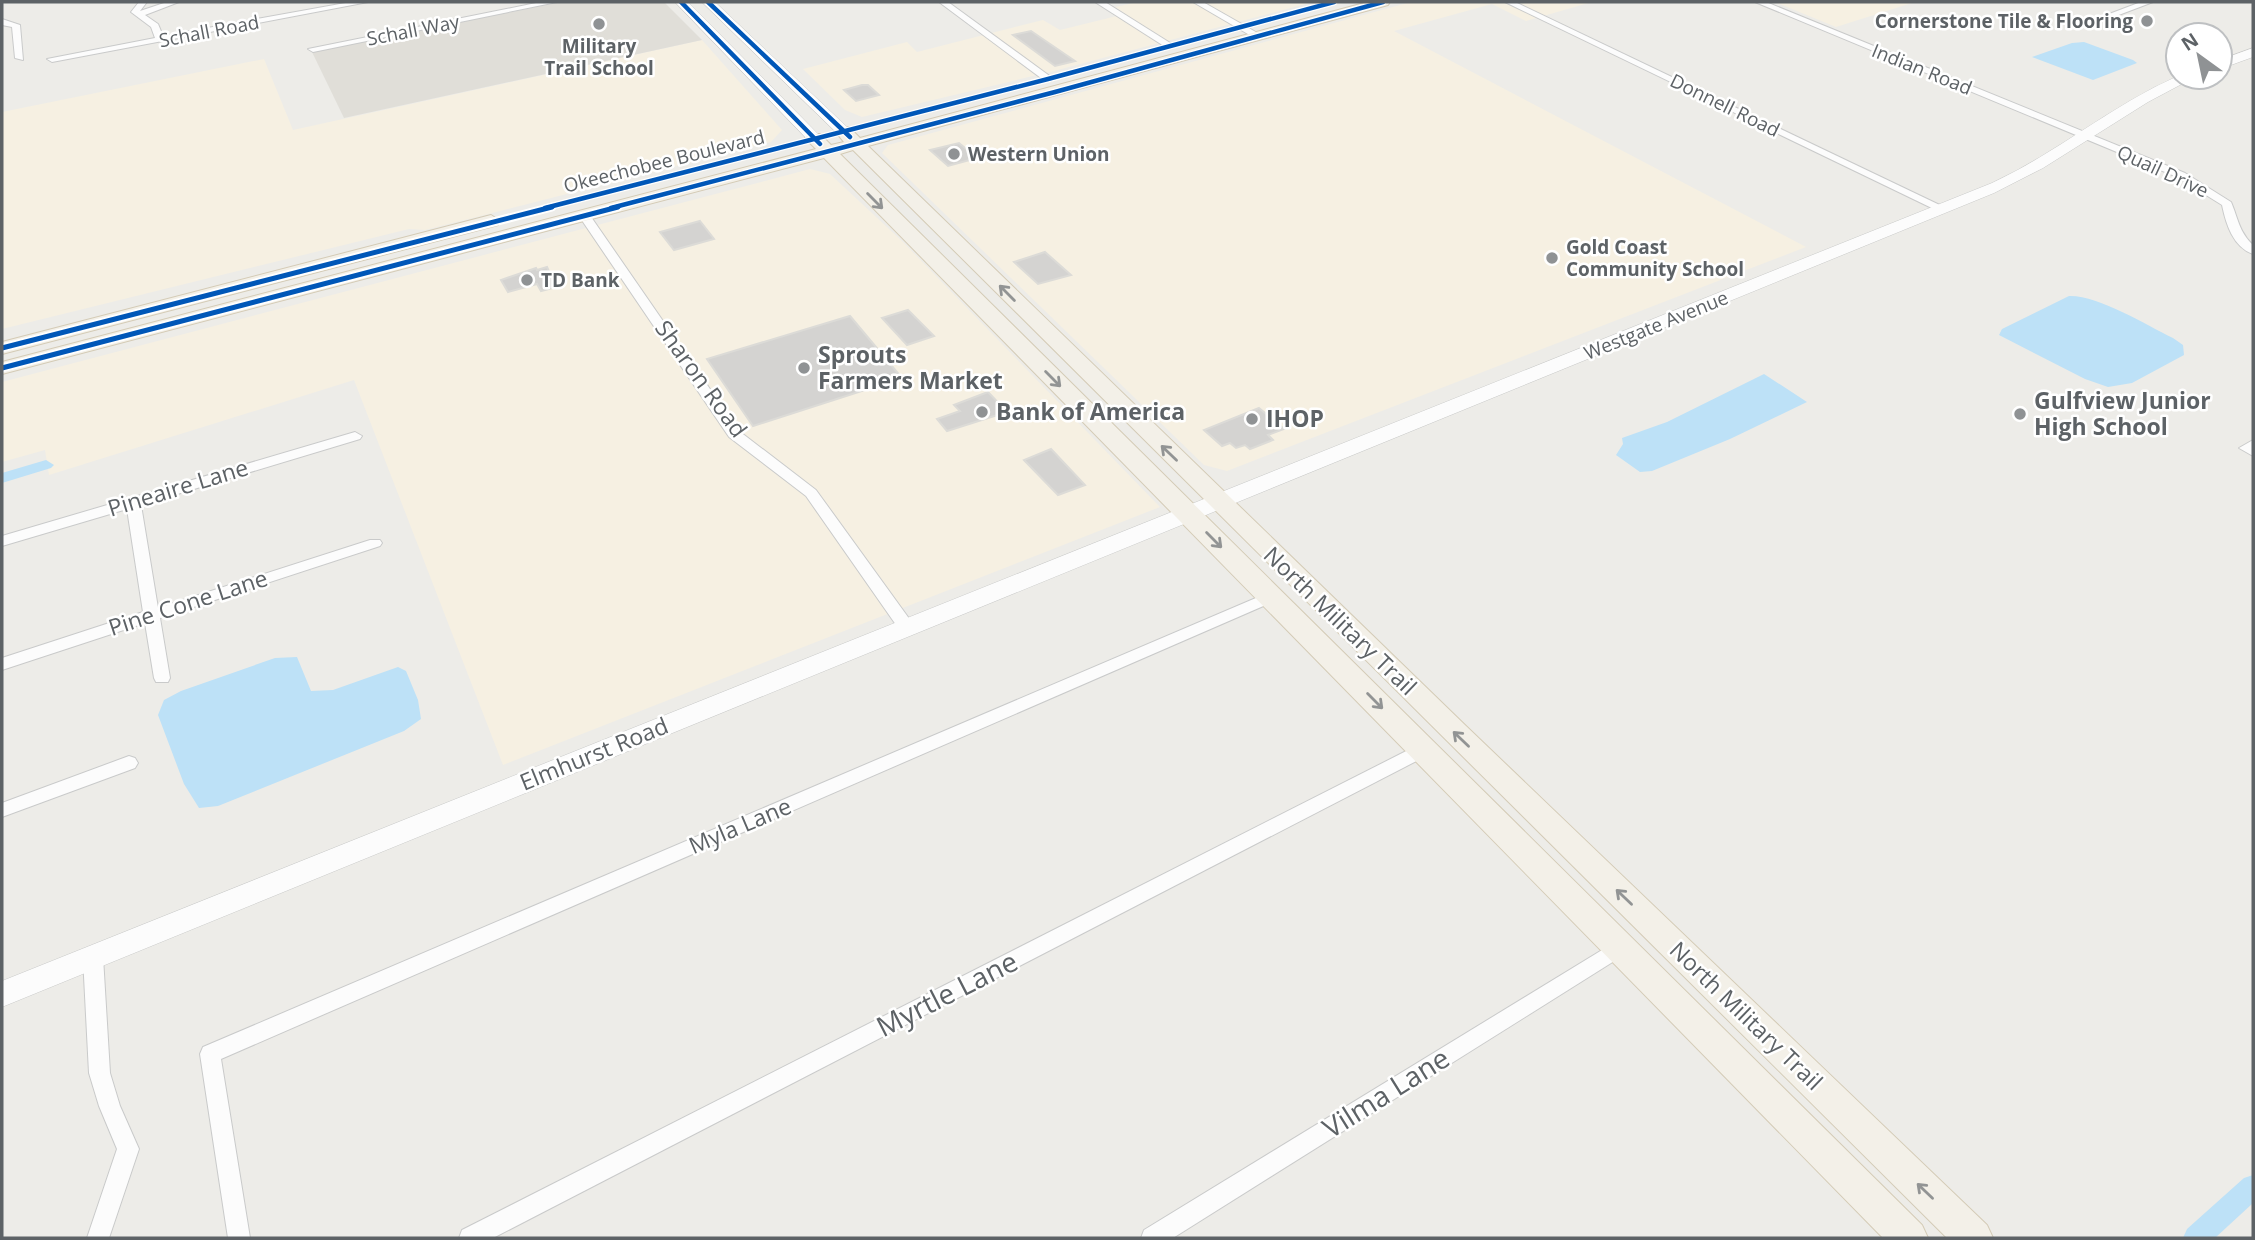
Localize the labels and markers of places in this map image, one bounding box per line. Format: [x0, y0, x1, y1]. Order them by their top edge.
place label: Cornerstone Tile & Flooring [1875, 8, 2133, 34]
marker: Cornerstone Tile & Flooring [2139, 13, 2155, 29]
marker: Military Trail School [591, 16, 607, 32]
place label: Military Trail School [544, 33, 654, 81]
place label: Western Union [968, 141, 1109, 167]
marker: Western Union [946, 146, 962, 162]
place label: Gold Coast Community School [1566, 234, 1744, 282]
marker: Gold Coast Community School [1544, 250, 1560, 266]
place label: TD Bank [541, 267, 620, 293]
marker: TD Bank [519, 272, 535, 288]
place label: Sprouts Farmers Market [818, 338, 1003, 396]
marker: Sprouts Farmers Market [796, 360, 812, 376]
place label: Gulfview Junior High School [2034, 384, 2211, 442]
place label: Bank of America [996, 395, 1185, 427]
place label: IHOP [1266, 402, 1324, 434]
marker: Bank of America [974, 404, 990, 420]
marker: Gulfview Junior High School [2012, 406, 2028, 422]
marker: IHOP [1244, 411, 1260, 427]

